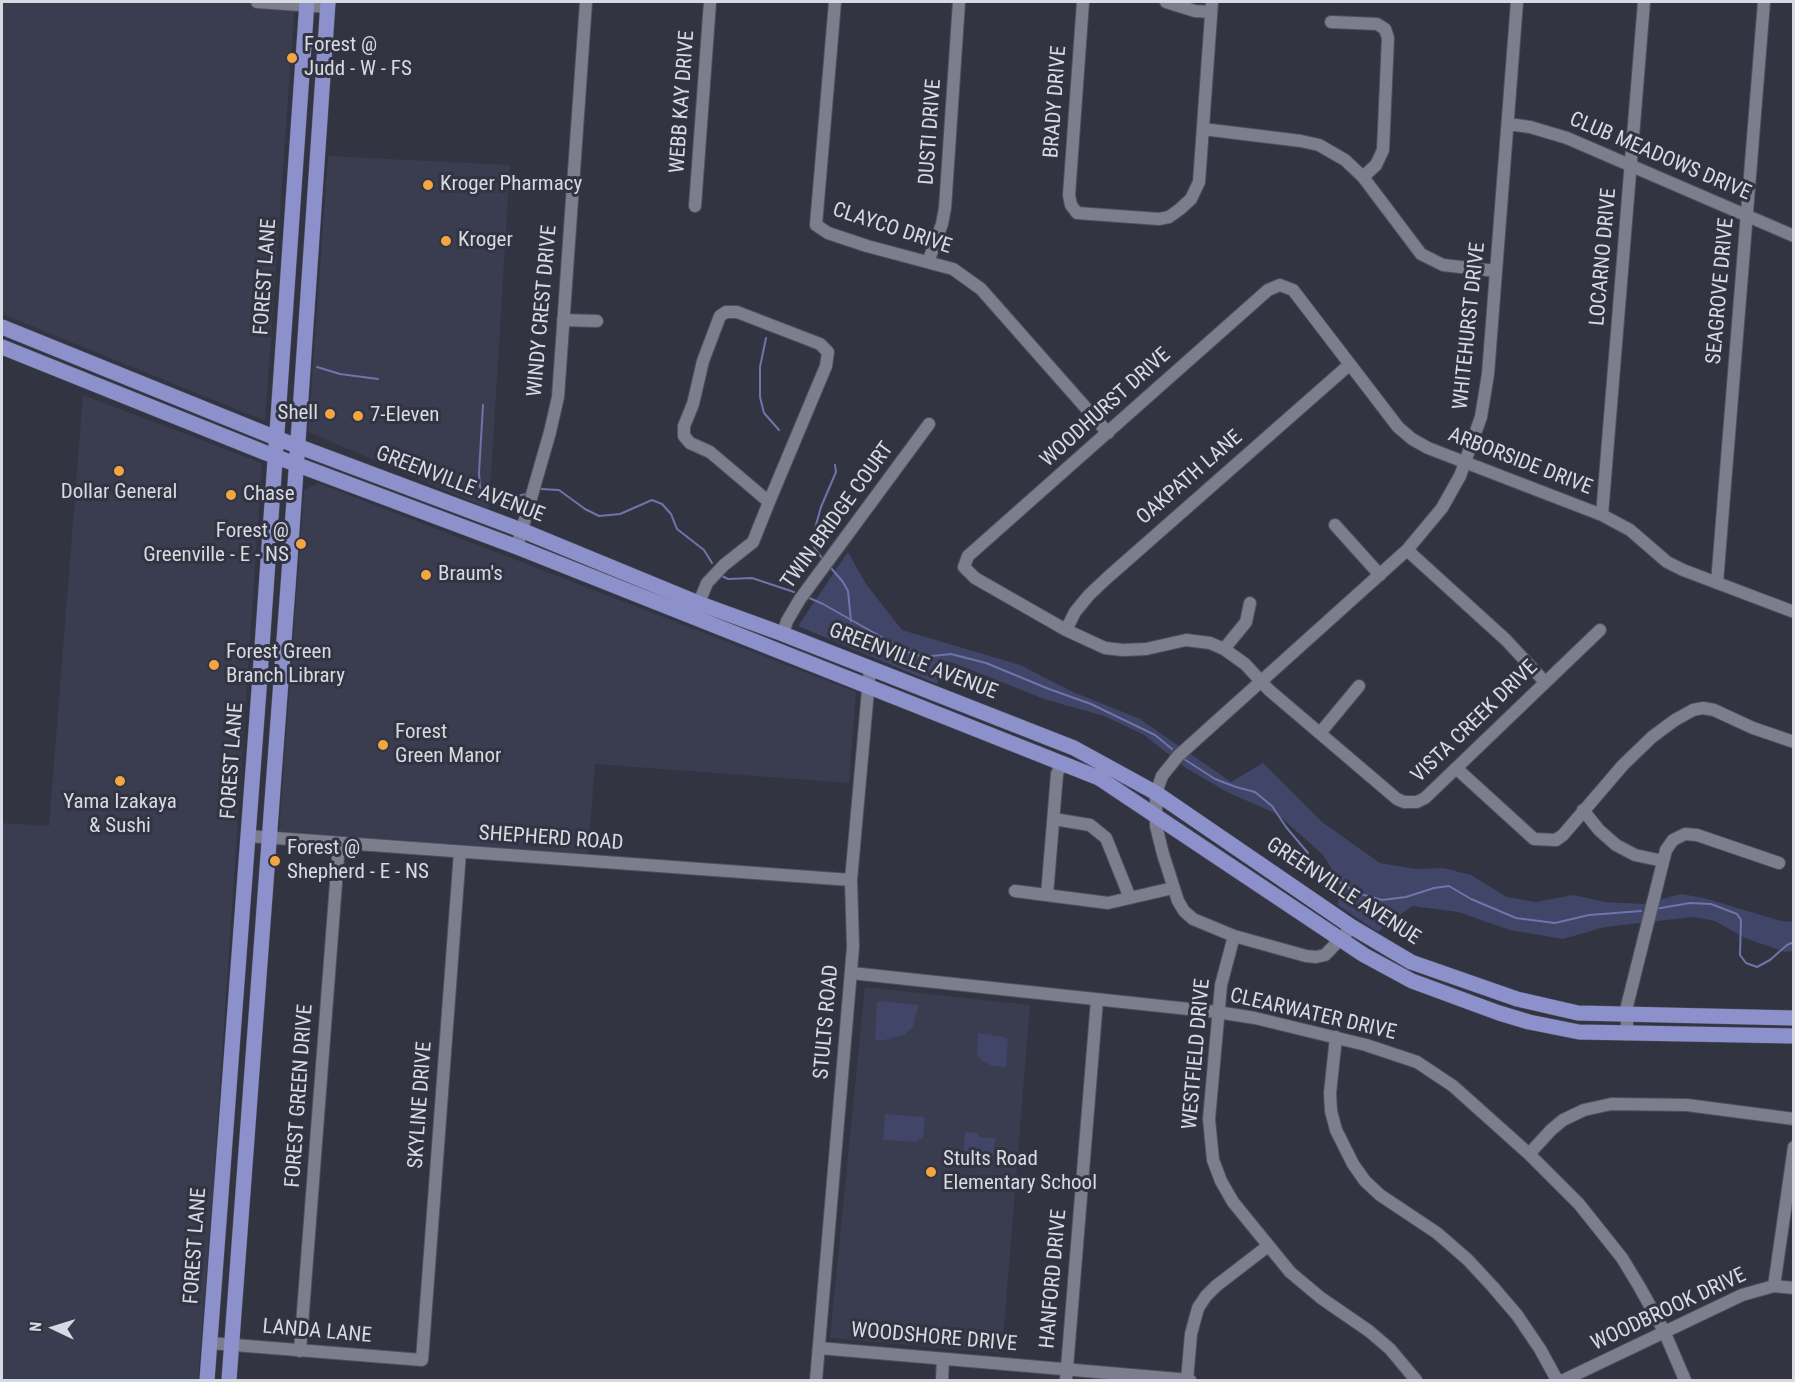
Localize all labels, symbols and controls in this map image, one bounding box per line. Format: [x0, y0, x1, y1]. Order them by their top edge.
street label: WEBB KAY DRIVE [665, 30, 701, 174]
place label: Forest @ Judd - W - FS [304, 33, 412, 83]
street label: BRADY DRIVE [1039, 45, 1073, 159]
marker: Forest @ Judd - W - FS [285, 51, 299, 65]
street label: DUSTI DRIVE [915, 78, 947, 186]
street label: CLUB MEADOWS DRIVE [1565, 107, 1755, 207]
place label: Kroger Pharmacy [440, 172, 582, 198]
marker: Kroger Pharmacy [421, 178, 435, 192]
street label: LOCARNO DRIVE [1585, 187, 1623, 327]
street label: CLAYCO DRIVE [829, 198, 955, 260]
street label: SEAGROVE DRIVE [1702, 217, 1740, 365]
street label: FOREST LANE [249, 218, 283, 336]
street label: WINDY CREST DRIVE [523, 224, 563, 398]
place label: Kroger [458, 228, 513, 254]
marker: Kroger [439, 234, 453, 248]
street label: WHITEHURST DRIVE [1449, 241, 1491, 411]
street label: WOODHURST DRIVE [1036, 343, 1176, 473]
place label: Shell [277, 401, 318, 427]
place label: 7-Eleven [370, 403, 439, 429]
marker: Shell [323, 407, 337, 421]
marker: 7-Eleven [351, 409, 365, 423]
street label: ARBORSIDE DRIVE [1444, 423, 1596, 501]
street label: OAKPATH LANE [1132, 425, 1248, 531]
street label: TWIN BRIDGE COURT [776, 438, 900, 594]
street label: GREENVILLE AVENUE [372, 441, 548, 529]
marker: Dollar General [112, 464, 126, 478]
place label: Dollar General [61, 480, 177, 506]
place label: Chase [243, 482, 295, 508]
marker: Chase [224, 488, 238, 502]
place label: Forest @ Greenville - E - NS [143, 519, 289, 569]
marker: Forest @ Greenville - E - NS [294, 537, 308, 551]
place label: Braum's [438, 562, 503, 588]
marker: Braum's [419, 568, 433, 582]
street label: GREENVILLE AVENUE [825, 618, 1001, 706]
place label: Forest Green Branch Library [226, 640, 345, 690]
street label: VISTA CREEK DRIVE [1407, 655, 1543, 789]
marker: Forest Green Branch Library [207, 658, 221, 672]
street label: FOREST LANE [216, 702, 250, 820]
place label: Forest Green Manor [395, 720, 501, 770]
marker: Forest Green Manor [376, 738, 390, 752]
marker: Yama Izakaya & Sushi [113, 774, 127, 788]
place label: Yama Izakaya & Sushi [63, 790, 177, 840]
street label: SHEPHERD ROAD [478, 821, 624, 857]
street label: GREENVILLE AVENUE [1261, 833, 1425, 951]
place label: Forest @ Shepherd - E - NS [287, 836, 429, 886]
marker: Forest @ Shepherd - E - NS [268, 854, 282, 868]
street label: STULTS ROAD [809, 964, 845, 1080]
street label: WESTFIELD DRIVE [1178, 977, 1216, 1131]
street label: CLEARWATER DRIVE [1227, 984, 1399, 1046]
street label: FOREST GREEN DRIVE [281, 1003, 319, 1189]
street label: SKYLINE DRIVE [404, 1041, 438, 1169]
place label: Stults Road Elementary School [943, 1147, 1097, 1197]
marker: Stults Road Elementary School [924, 1165, 938, 1179]
street label: FOREST LANE [179, 1187, 213, 1305]
street label: HANFORD DRIVE [1035, 1208, 1073, 1350]
street label: WOODBROOK DRIVE [1588, 1263, 1750, 1357]
north arrow [24, 1298, 84, 1358]
street label: LANDA LANE [261, 1315, 373, 1349]
street label: WOODSHORE DRIVE [850, 1318, 1018, 1358]
text: N [26, 1321, 45, 1332]

